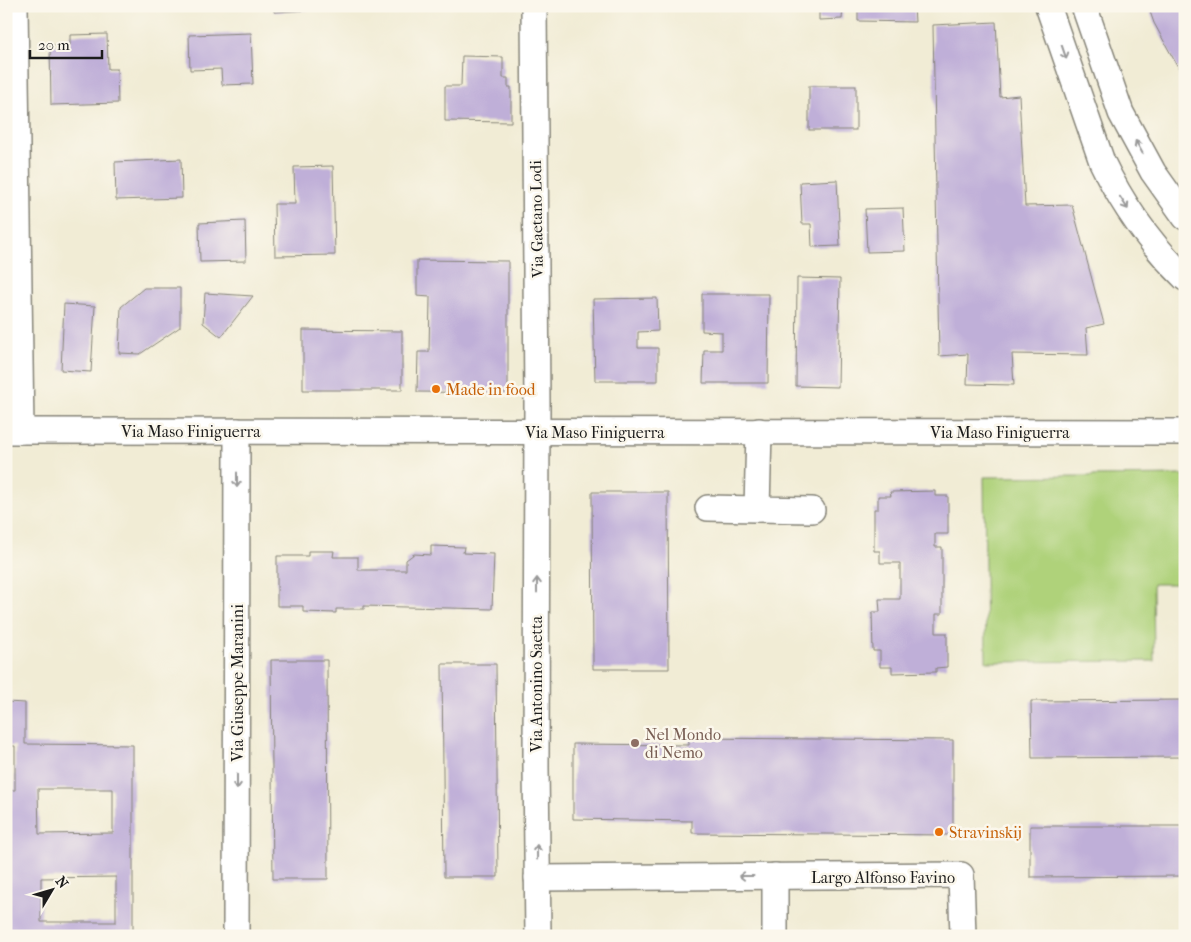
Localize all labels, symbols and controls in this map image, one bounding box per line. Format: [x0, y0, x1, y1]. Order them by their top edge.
scale bar [30, 28, 102, 60]
text: 20 m [38, 36, 70, 54]
one-way arrow [1060, 44, 1069, 60]
one-way arrow [1133, 141, 1143, 155]
street label: Via Gaetano Lodi [526, 160, 547, 279]
one-way arrow [1120, 195, 1130, 209]
place label: Made in food [446, 380, 536, 399]
marker: Made in food [430, 383, 442, 395]
street label: Via Maso Finiguerra [120, 422, 261, 441]
street label: Via Maso Finiguerra [524, 423, 665, 442]
street label: Via Maso Finiguerra [929, 423, 1070, 442]
one-way arrow [232, 472, 242, 488]
one-way arrow [532, 577, 542, 593]
street label: Via Giuseppe Maranini [228, 604, 247, 763]
street label: Via Antonino Saetta [527, 615, 546, 753]
place label: Nel Mondo di Nemo [645, 725, 721, 762]
marker: Nel Mondo di Nemo [629, 737, 641, 749]
one-way arrow [232, 774, 242, 790]
place label: Stravinskij [949, 823, 1022, 842]
marker: Stravinskij [933, 826, 945, 838]
one-way arrow [532, 844, 542, 860]
north arrow [28, 864, 78, 914]
street label: Largo Alfonso Favino [811, 868, 955, 887]
one-way arrow [738, 872, 754, 881]
text: N [52, 873, 72, 892]

